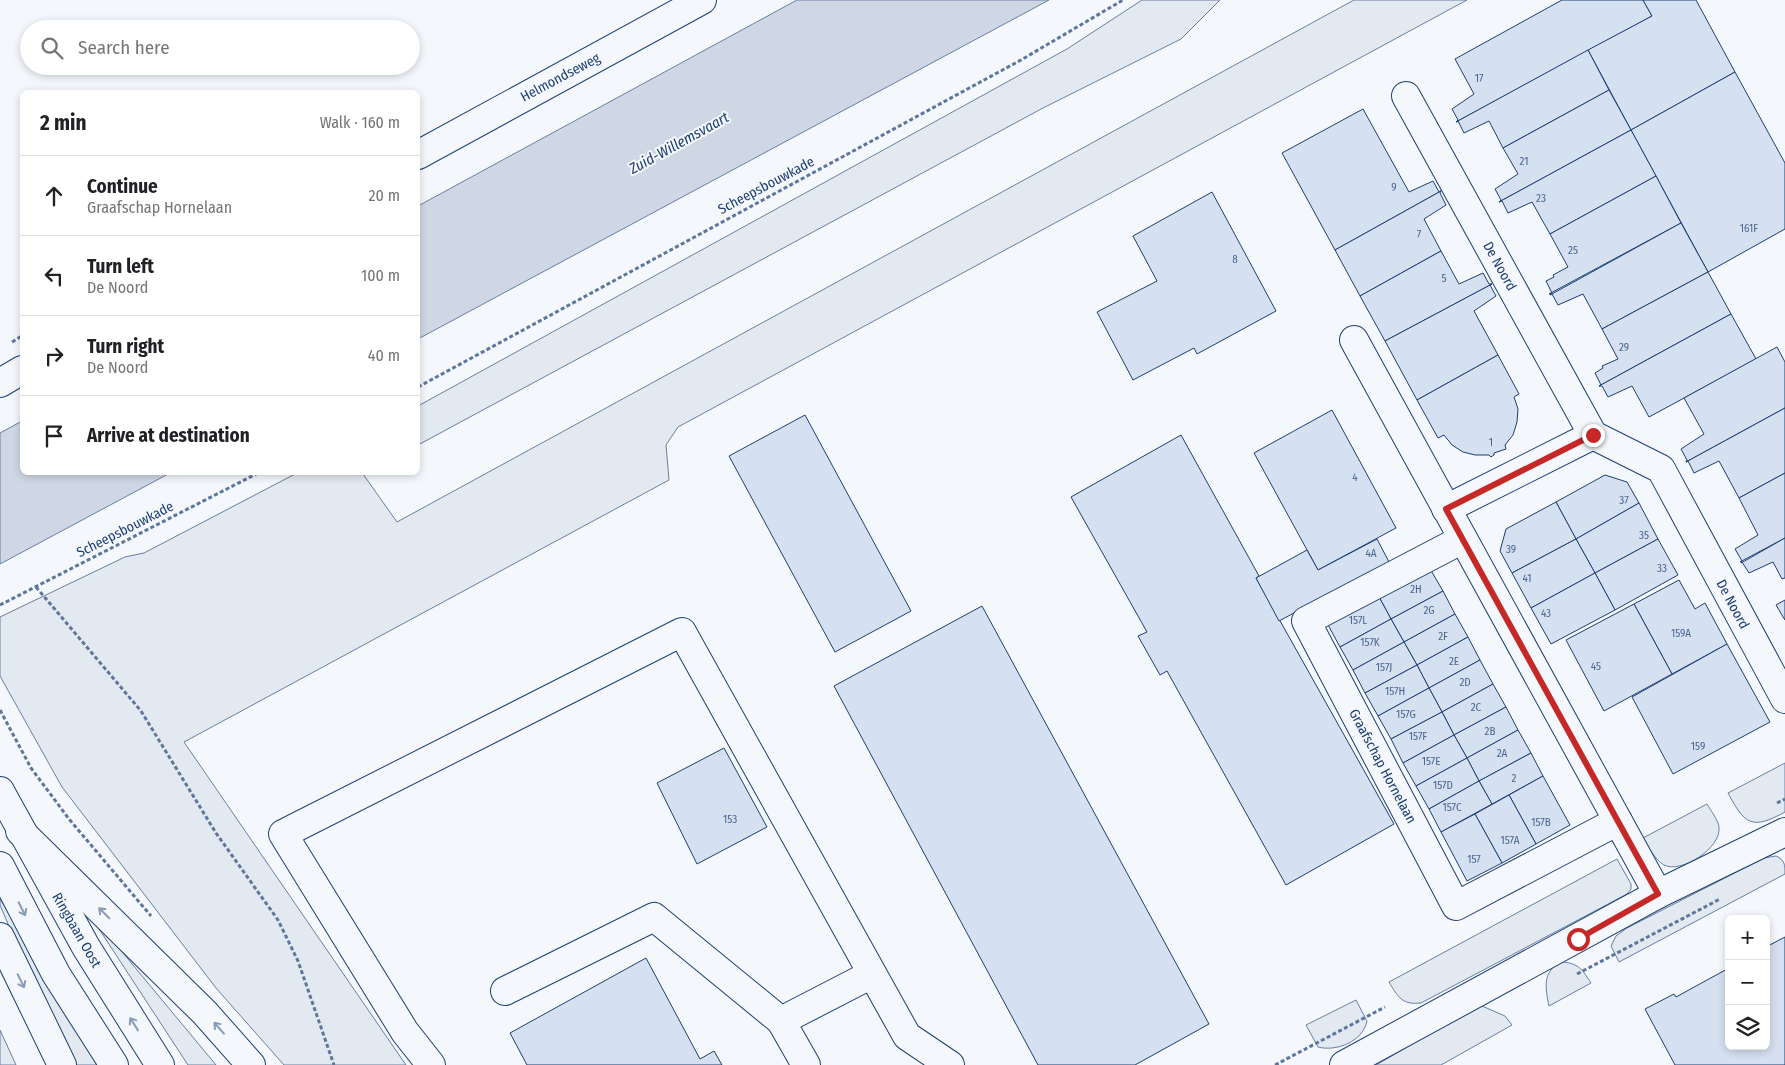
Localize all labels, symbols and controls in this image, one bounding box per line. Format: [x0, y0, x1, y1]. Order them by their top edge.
search box [20, 20, 420, 75]
icon: search [38, 34, 66, 62]
text: Search here [78, 36, 170, 59]
street label: Helmondseweg [518, 49, 603, 106]
house number: 17 [1475, 72, 1484, 85]
water label: Zuid-Willemsvaart [625, 108, 732, 178]
text: 2 min [40, 110, 87, 136]
text: Walk · 160 m [320, 113, 400, 132]
street label: Scheepsbouwkade [715, 153, 817, 218]
house number: 21 [1520, 155, 1528, 168]
text: Continue [87, 175, 158, 198]
house number: 9 [1391, 181, 1397, 194]
icon: ahead [40, 182, 68, 210]
text: 20 m [369, 186, 400, 205]
house number: 23 [1536, 192, 1546, 205]
text: Graafschap Hornelaan [87, 198, 232, 217]
house number: 161F [1740, 222, 1758, 235]
house number: 7 [1417, 228, 1422, 241]
street label: De Noord [1479, 239, 1520, 294]
house number: 25 [1568, 244, 1578, 257]
house number: 8 [1232, 253, 1238, 266]
text: Turn left [87, 255, 154, 278]
icon: left [40, 262, 68, 290]
text: 100 m [361, 266, 400, 285]
house number: 5 [1441, 272, 1447, 285]
text: De Noord [87, 278, 148, 297]
text: Turn right [87, 335, 164, 358]
house number: 29 [1619, 341, 1629, 354]
icon: right [40, 342, 68, 370]
text: 40 m [368, 346, 400, 365]
text: De Noord [87, 358, 148, 377]
icon: arrive [40, 422, 68, 450]
text: Arrive at destination [87, 424, 250, 447]
route end [1582, 424, 1605, 447]
house number: 1 [1489, 436, 1493, 449]
house number: 4 [1352, 471, 1358, 484]
house number: 37 [1619, 494, 1629, 507]
street label: Scheepsbouwkade [74, 498, 177, 561]
house number: 35 [1639, 529, 1649, 542]
house number: 39 [1506, 543, 1516, 556]
house number: 4A [1365, 547, 1377, 560]
house number: 33 [1657, 562, 1667, 575]
house number: 41 [1522, 572, 1532, 585]
street label: De Noord [1712, 577, 1753, 632]
house number: 2H [1410, 583, 1422, 596]
house number: 2G [1423, 604, 1435, 617]
house number: 43 [1541, 607, 1551, 620]
house number: 157L [1349, 614, 1367, 627]
house number: 159A [1671, 627, 1691, 640]
house number: 2F [1438, 630, 1448, 643]
house number: 157K [1360, 636, 1380, 649]
house number: 2E [1449, 655, 1459, 668]
house number: 45 [1591, 660, 1601, 673]
house number: 157J [1376, 661, 1392, 674]
house number: 2D [1459, 676, 1471, 689]
house number: 157H [1385, 685, 1405, 698]
house number: 2C [1471, 701, 1482, 714]
street label: Graafschap Hornelaan [1345, 706, 1420, 826]
house number: 157G [1396, 708, 1416, 721]
house number: 2B [1485, 725, 1495, 738]
house number: 157F [1409, 730, 1427, 743]
house number: 159 [1691, 740, 1705, 753]
house number: 2A [1497, 747, 1508, 760]
house number: 157E [1422, 755, 1440, 768]
house number: 2 [1512, 772, 1517, 785]
house number: 157D [1433, 779, 1453, 792]
house number: 157C [1442, 801, 1462, 814]
house number: 153 [723, 813, 737, 826]
house number: 157B [1531, 816, 1551, 829]
house number: 157A [1500, 834, 1520, 847]
house number: 157 [1467, 853, 1481, 866]
street label: Ringbaan Oost [48, 890, 105, 971]
one-way arrow [18, 901, 27, 916]
one-way arrow [98, 907, 110, 919]
map controls [1725, 915, 1770, 1050]
button: + [1725, 915, 1770, 960]
route start [1567, 928, 1590, 951]
button: − [1725, 960, 1770, 1005]
one-way arrow [17, 973, 26, 988]
button: layers [1725, 1005, 1770, 1050]
one-way arrow [128, 1017, 138, 1031]
one-way arrow [213, 1022, 224, 1035]

